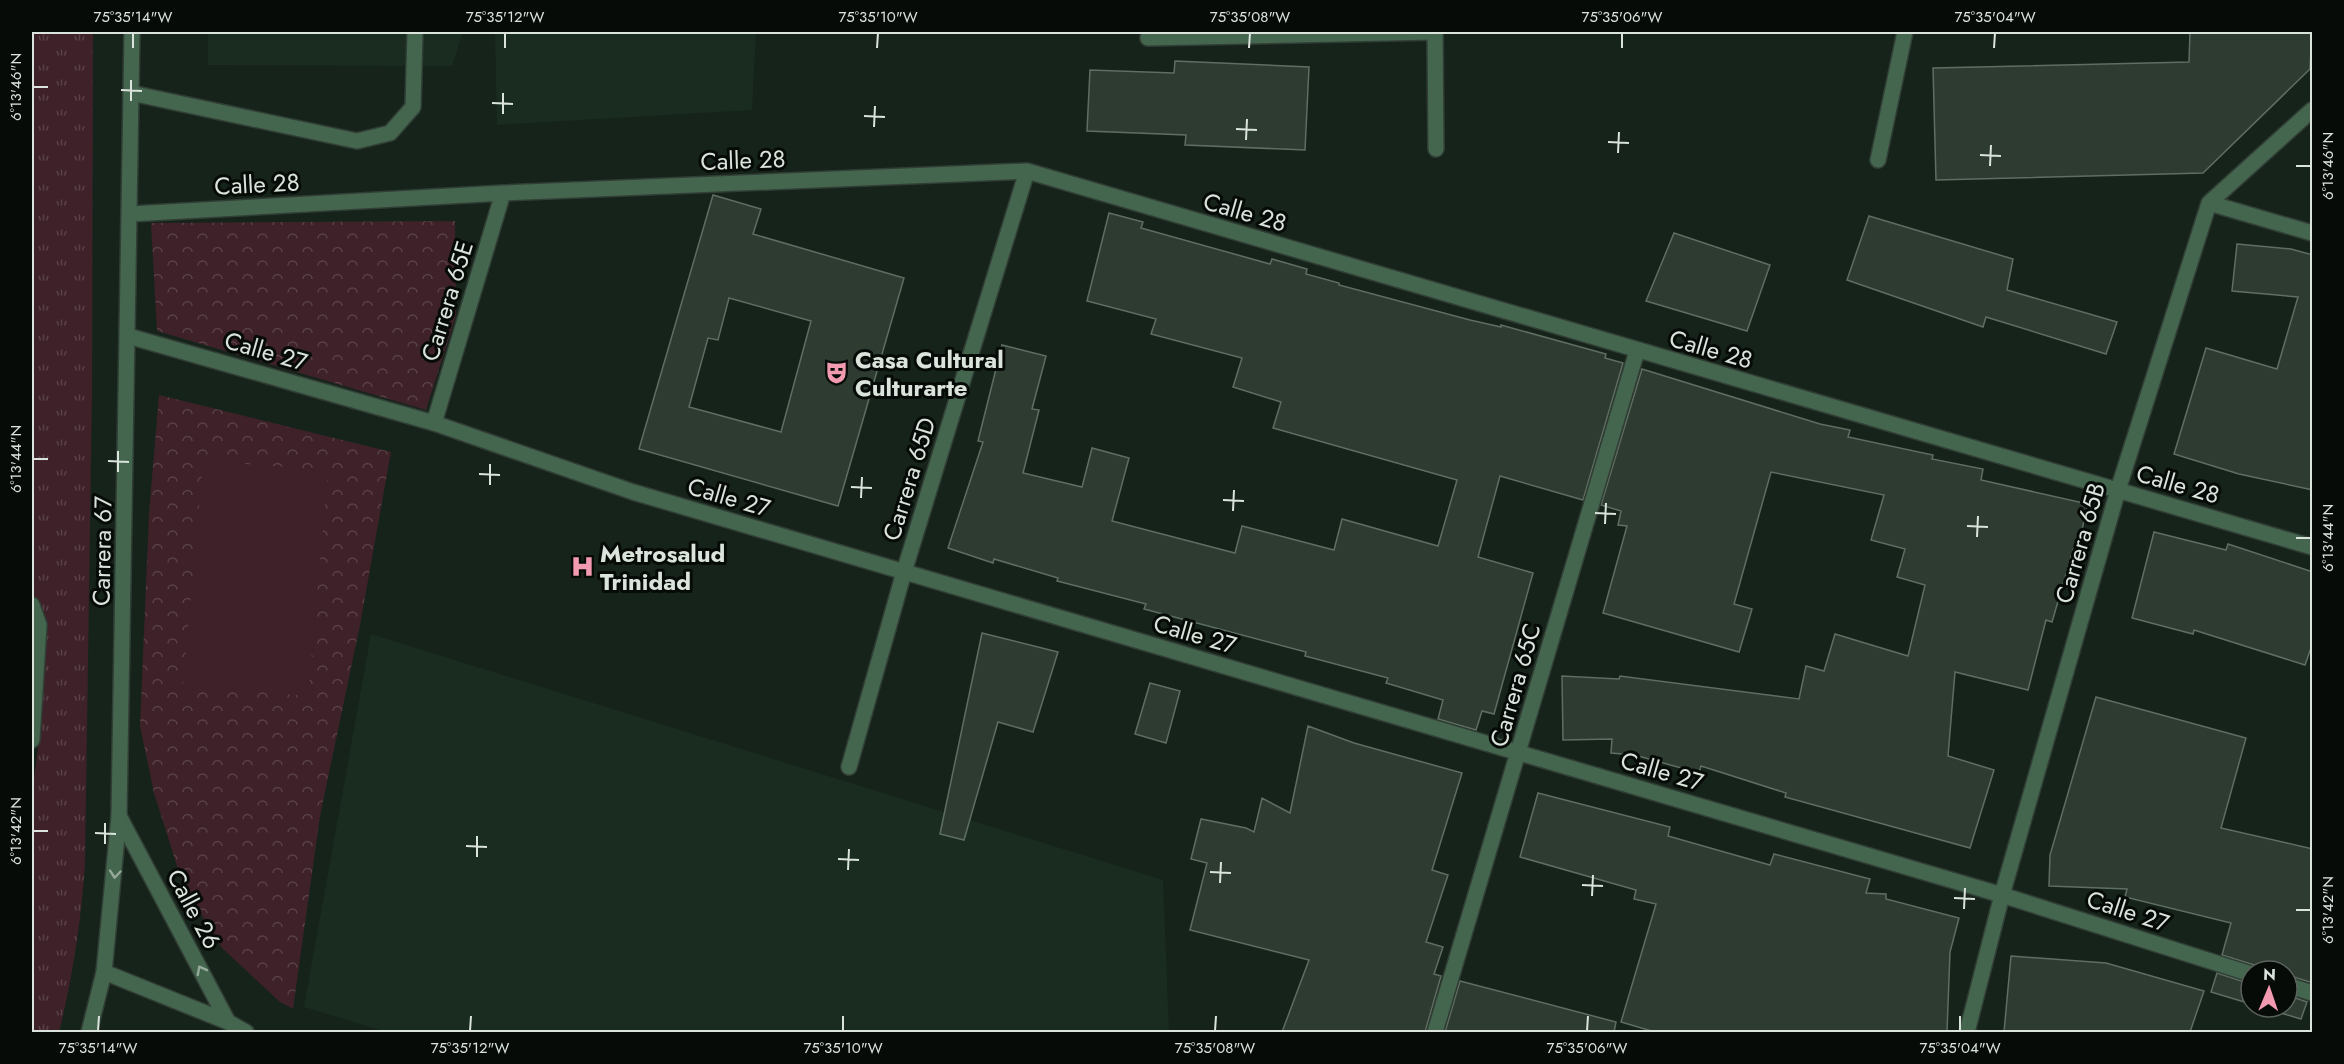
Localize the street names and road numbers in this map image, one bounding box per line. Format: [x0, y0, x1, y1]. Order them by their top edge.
street label: Calle 28 [700, 141, 786, 179]
street label: Calle 28 [213, 164, 301, 204]
street label: Calle 28 [1199, 183, 1291, 241]
street label: Carrera 65E [412, 237, 482, 365]
street label: Calle 28 [1665, 320, 1757, 378]
street label: Calle 27 [220, 322, 312, 380]
street label: Carrera 65D [874, 413, 944, 545]
street label: Calle 28 [2132, 455, 2224, 513]
street label: Calle 27 [683, 468, 775, 526]
street label: Carrera 65B [2046, 478, 2114, 608]
street label: Carrera 67 [84, 495, 120, 606]
street label: Calle 27 [1149, 605, 1241, 663]
street label: Carrera 65C [1481, 619, 1549, 751]
street label: Calle 27 [1616, 742, 1708, 800]
street label: Calle 26 [158, 863, 230, 955]
street label: Calle 27 [2082, 881, 2174, 941]

